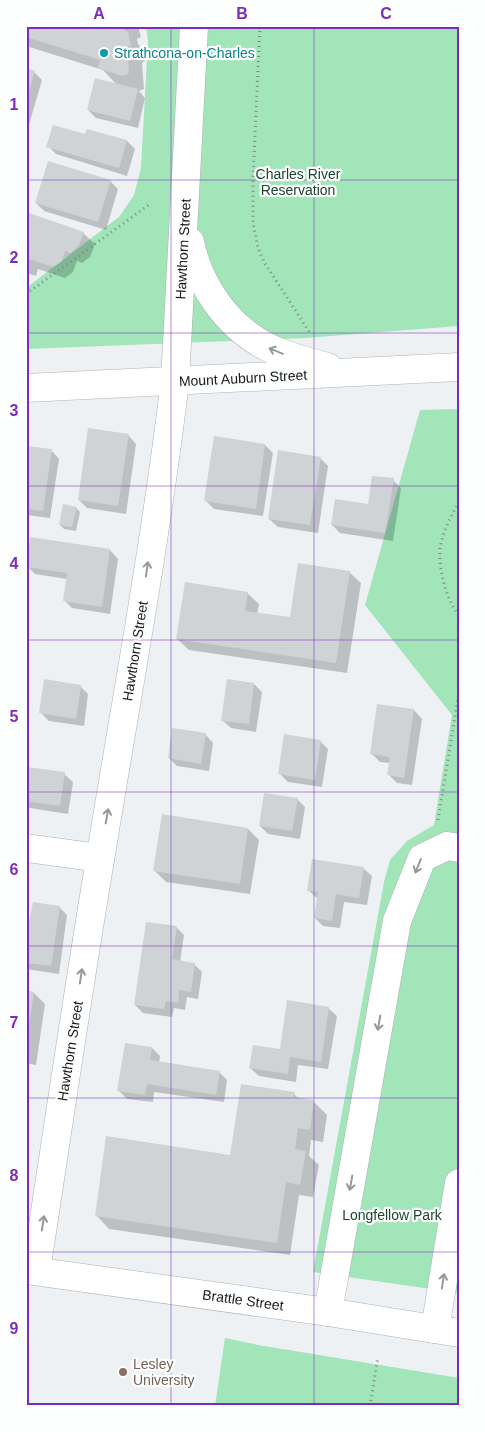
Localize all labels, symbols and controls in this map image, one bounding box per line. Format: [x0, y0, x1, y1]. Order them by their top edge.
text: A [93, 5, 105, 22]
text: B [236, 5, 248, 22]
text: C [380, 5, 392, 22]
place label: Strathcona-on-Charles [114, 45, 255, 61]
marker: Strathcona-on-Charles [98, 47, 110, 59]
text: 1 [10, 96, 19, 113]
park label: Charles River Reservation [256, 166, 341, 198]
street label: Hawthorn Street [172, 198, 194, 300]
text: 2 [10, 249, 19, 266]
one-way arrow [269, 345, 284, 355]
street label: Mount Auburn Street [178, 367, 308, 389]
text: 3 [10, 402, 19, 419]
text: 4 [10, 555, 19, 572]
one-way arrow [143, 561, 153, 577]
street label: Hawthorn Street [119, 600, 151, 702]
text: 5 [10, 708, 19, 725]
one-way arrow [103, 808, 113, 824]
one-way arrow [413, 859, 422, 874]
text: 6 [10, 861, 19, 878]
one-way arrow [77, 968, 87, 984]
street label: Hawthorn Street [54, 1000, 86, 1102]
text: 7 [10, 1014, 19, 1031]
one-way arrow [374, 1015, 384, 1031]
text: 8 [10, 1167, 19, 1184]
one-way arrow [345, 1175, 355, 1191]
park label: Longfellow Park [342, 1207, 443, 1223]
one-way arrow [38, 1215, 48, 1231]
one-way arrow [438, 1274, 448, 1290]
street label: Brattle Street [201, 1286, 285, 1314]
text: 9 [10, 1320, 19, 1337]
place label: Lesley University [133, 1356, 194, 1388]
marker: Lesley University [117, 1366, 129, 1378]

